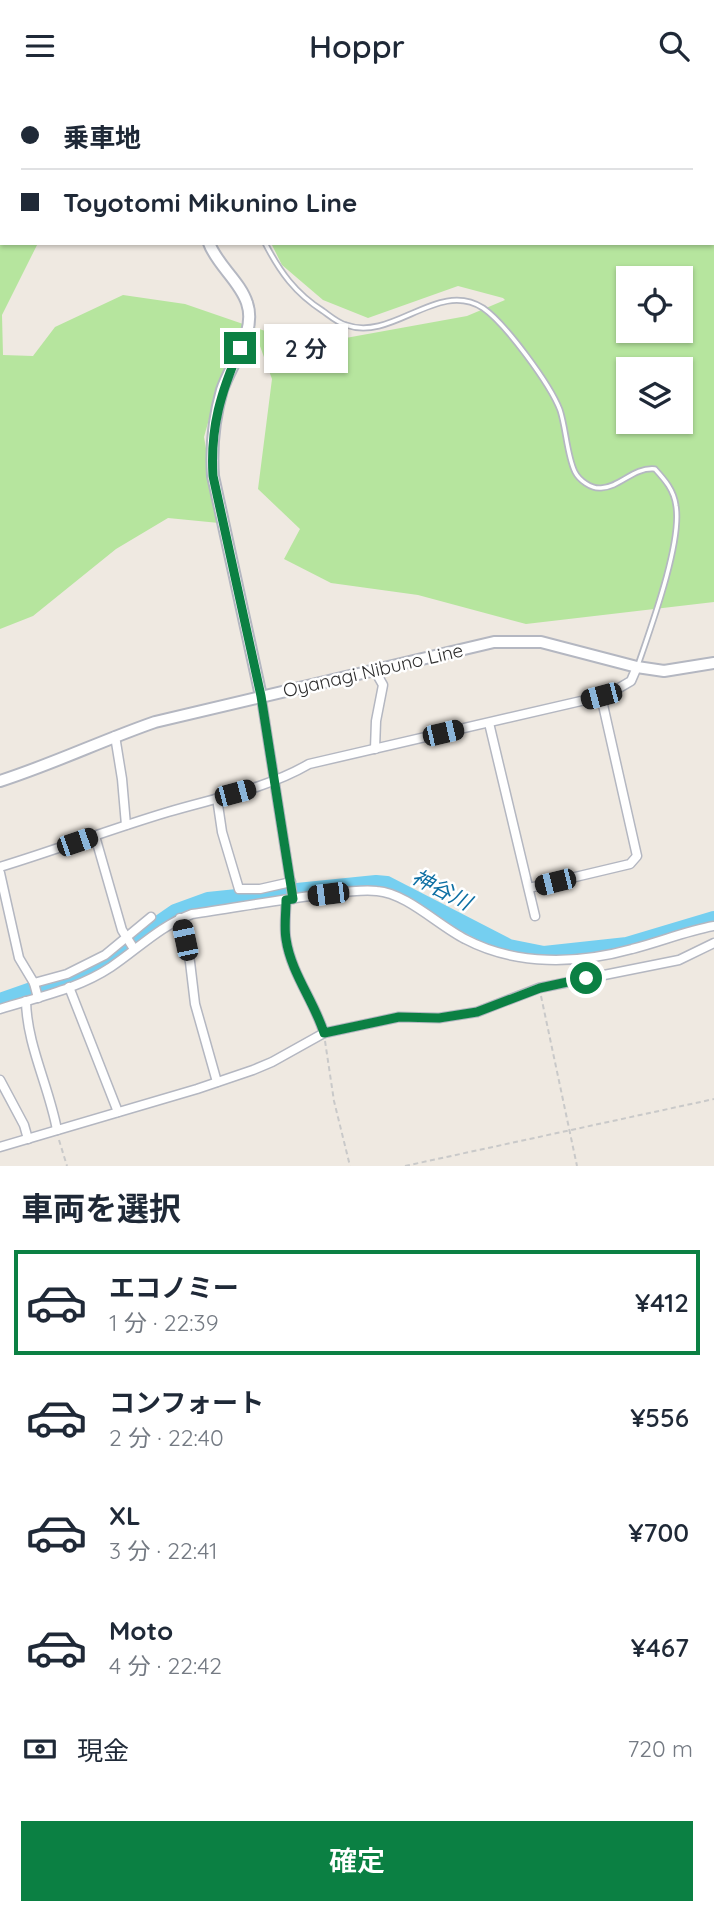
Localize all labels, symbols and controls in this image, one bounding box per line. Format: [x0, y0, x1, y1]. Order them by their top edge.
text: Hoppr [309, 26, 405, 66]
icon: menu [21, 27, 59, 65]
icon: search [655, 27, 693, 65]
text: 乗車地 [63, 121, 141, 154]
text: Toyotomi Mikunino Line [63, 186, 357, 219]
map controls [616, 266, 693, 434]
button: locate [616, 266, 693, 343]
callout: 2 分 [264, 323, 348, 373]
route end [224, 332, 256, 364]
text: 2 分 [285, 334, 327, 363]
button: layers [616, 357, 693, 434]
street label: Oyanagi Nibuno Line [281, 638, 465, 702]
car [578, 680, 625, 712]
car [421, 718, 466, 748]
car [212, 777, 259, 809]
car [54, 825, 101, 859]
water label: 神谷川 [408, 863, 478, 916]
car [533, 867, 578, 897]
car [306, 881, 351, 907]
car [171, 917, 200, 963]
route start [570, 962, 602, 994]
text: 車両を選択 [21, 1188, 181, 1228]
icon: car [25, 1271, 88, 1334]
text: エコノミー [109, 1271, 239, 1304]
text: ¥412 [635, 1286, 689, 1319]
text: 1 分 · 22:39 [109, 1308, 219, 1337]
icon: car [25, 1386, 88, 1449]
text: コンフォート [109, 1386, 264, 1419]
text: ¥556 [630, 1401, 689, 1434]
text: 2 分 · 22:40 [109, 1423, 224, 1452]
text: XL [109, 1499, 141, 1532]
icon: car [25, 1501, 88, 1564]
text: ¥700 [628, 1516, 689, 1549]
text: 3 分 · 22:41 [109, 1536, 218, 1565]
text: Moto [109, 1614, 173, 1647]
icon: car [25, 1616, 88, 1679]
text: ¥467 [631, 1631, 689, 1664]
text: 4 分 · 22:42 [109, 1651, 222, 1680]
icon: cash [21, 1730, 59, 1768]
text: 現金 [77, 1734, 129, 1767]
text: 720 m [628, 1734, 693, 1763]
button: 確定 [21, 1821, 693, 1901]

